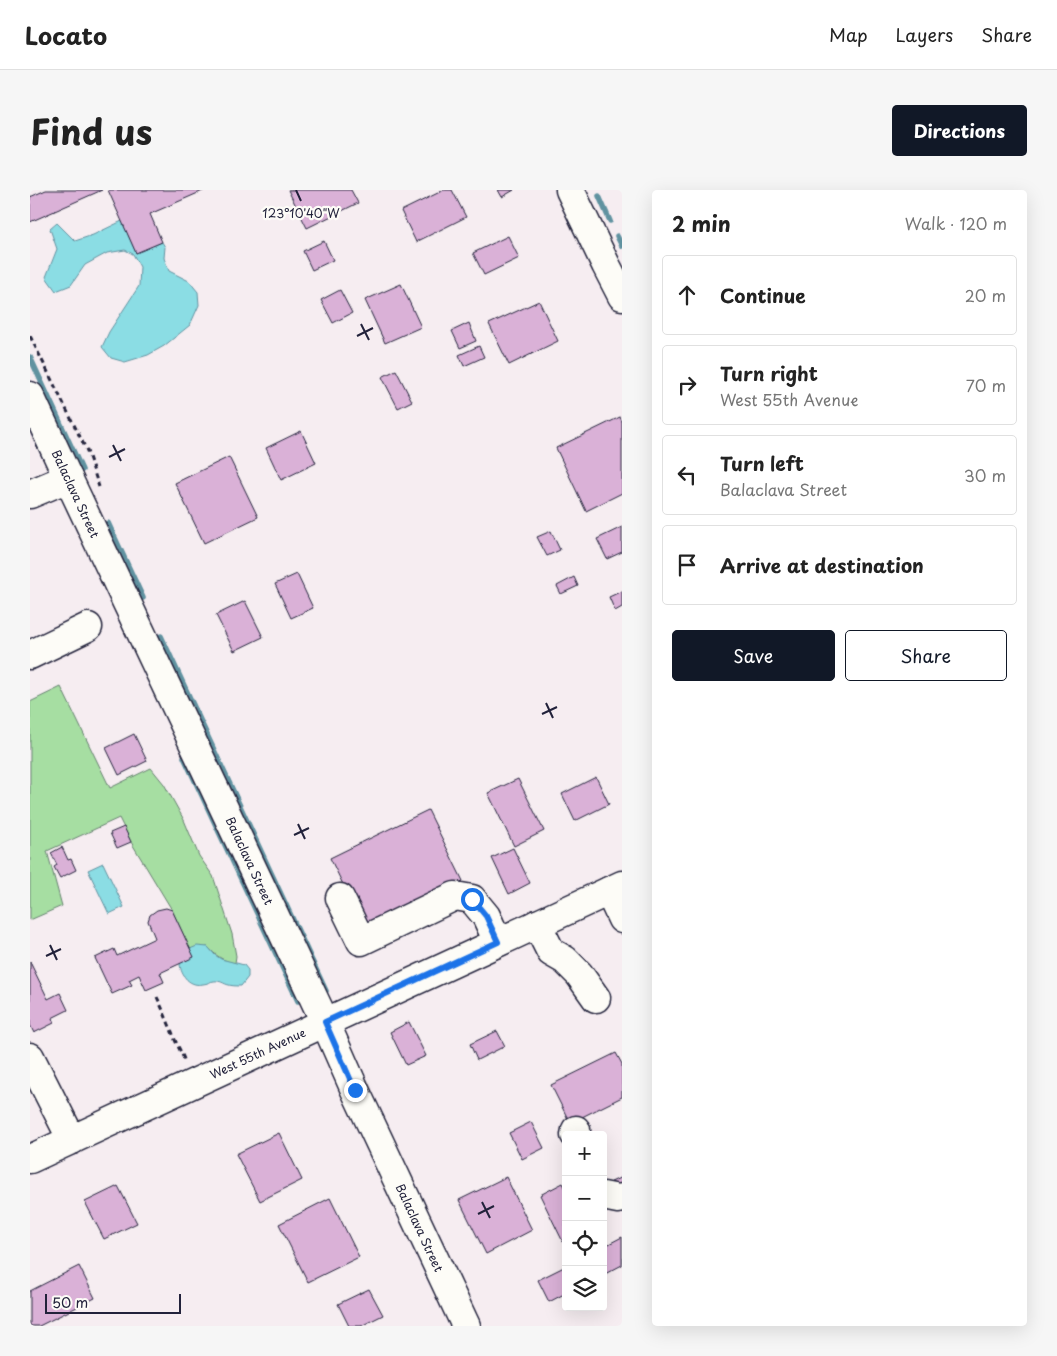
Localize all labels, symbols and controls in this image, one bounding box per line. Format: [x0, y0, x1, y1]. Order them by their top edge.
text: Locato [25, 17, 107, 53]
text: Map [829, 21, 868, 48]
text: Layers [896, 21, 953, 48]
text: Share [981, 21, 1032, 48]
text: Find us [30, 104, 152, 157]
button: Directions [892, 105, 1027, 156]
text: 123°10'40"W [262, 204, 340, 222]
text: 2 min [672, 207, 731, 239]
text: Walk · 120 m [905, 211, 1007, 235]
icon: ahead [673, 281, 701, 309]
text: Continue [720, 281, 806, 309]
text: 20 m [965, 283, 1006, 307]
text: Turn right [720, 359, 818, 387]
icon: right [673, 371, 701, 399]
text: 70 m [966, 373, 1006, 397]
text: West 55th Avenue [720, 387, 859, 411]
street label: Balaclava Street [48, 447, 104, 541]
text: Turn left [720, 449, 804, 477]
icon: left [673, 461, 701, 489]
text: 30 m [964, 463, 1006, 487]
text: Balaclava Street [720, 477, 847, 501]
icon: arrive [673, 551, 701, 579]
text: Arrive at destination [720, 551, 924, 579]
button: Save [672, 630, 835, 681]
button: Share [845, 630, 1007, 681]
street label: Balaclava Street [222, 814, 278, 908]
route start [461, 888, 484, 911]
street label: West 55th Avenue [207, 1023, 308, 1083]
route end [344, 1079, 367, 1102]
map controls [562, 1131, 607, 1311]
button: + [562, 1131, 607, 1176]
button: − [562, 1176, 607, 1221]
street label: Balaclava Street [392, 1181, 448, 1275]
button: locate [562, 1221, 607, 1266]
button: layers [562, 1266, 607, 1311]
scale bar [45, 1291, 181, 1314]
text: 50 m [52, 1292, 88, 1313]

